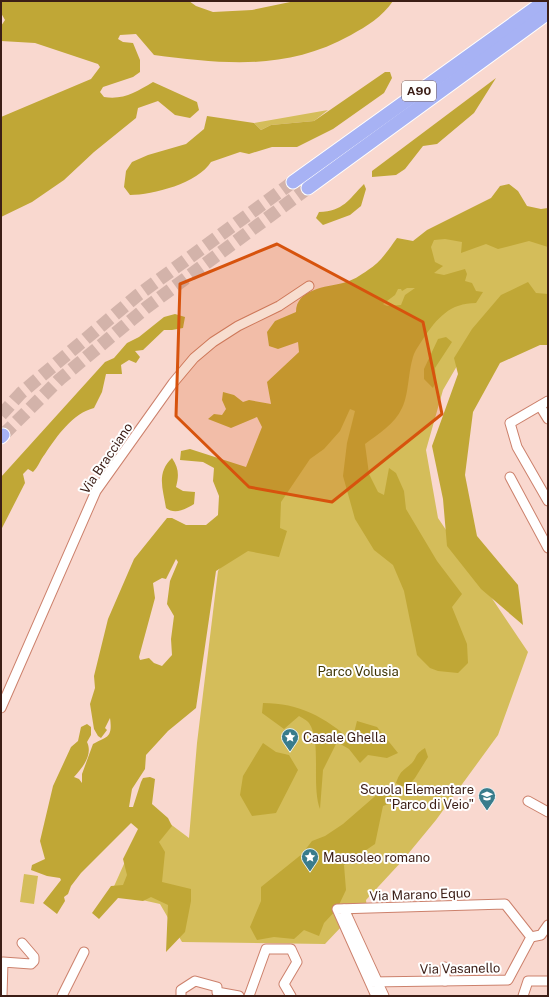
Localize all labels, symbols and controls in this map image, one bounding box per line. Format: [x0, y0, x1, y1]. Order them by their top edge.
road number: A90 [402, 81, 436, 101]
street label: Via Bracciano [77, 420, 136, 497]
park label: Parco Volusia [317, 664, 399, 679]
place icon: Casale Ghella [280, 727, 300, 752]
place label: Casale Ghella [303, 730, 386, 745]
place label: Scuola Elementare "Parco di Veio" [360, 782, 474, 812]
school or university icon: Scuola Elementare "Parco di Veio" [477, 786, 497, 811]
place icon: Mausoleo romano [300, 847, 320, 872]
place label: Mausoleo romano [323, 850, 430, 865]
street label: Via Marano Equo [369, 885, 471, 904]
street label: Via Vasanello [420, 960, 500, 977]

